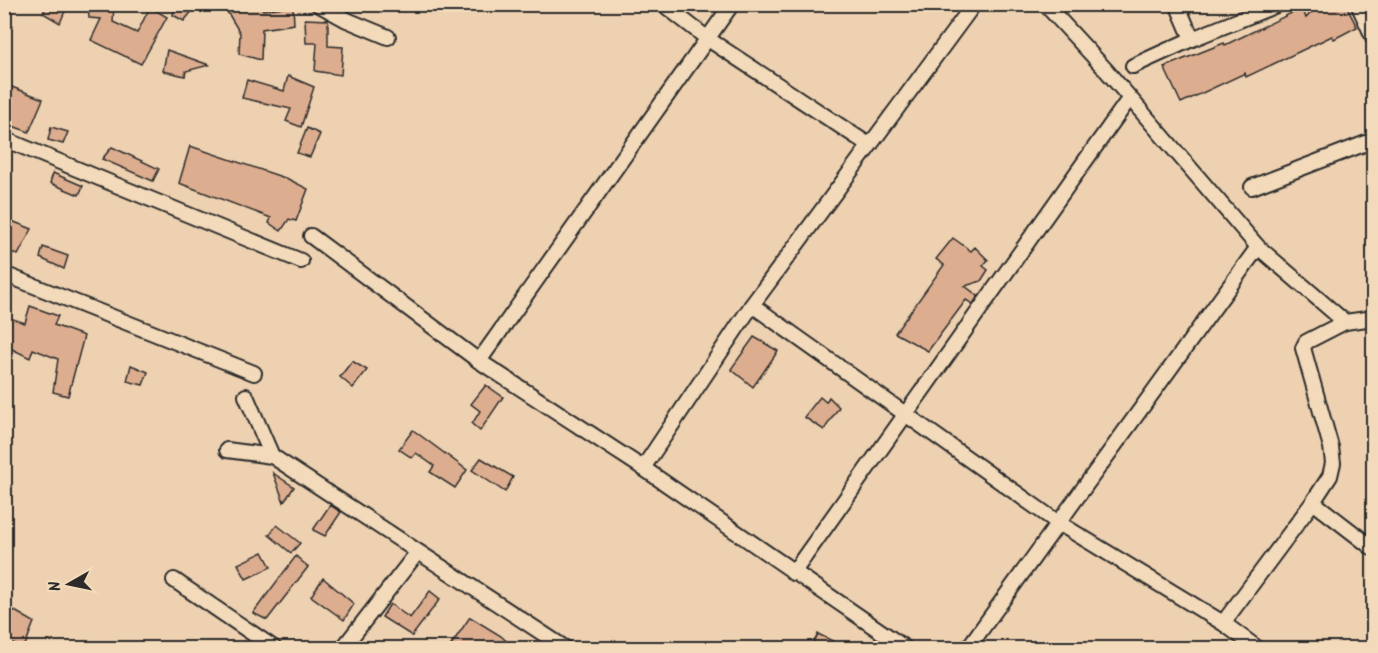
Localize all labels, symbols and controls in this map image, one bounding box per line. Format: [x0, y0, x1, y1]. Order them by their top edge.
north arrow [39, 554, 99, 614]
text: N [43, 579, 69, 593]

